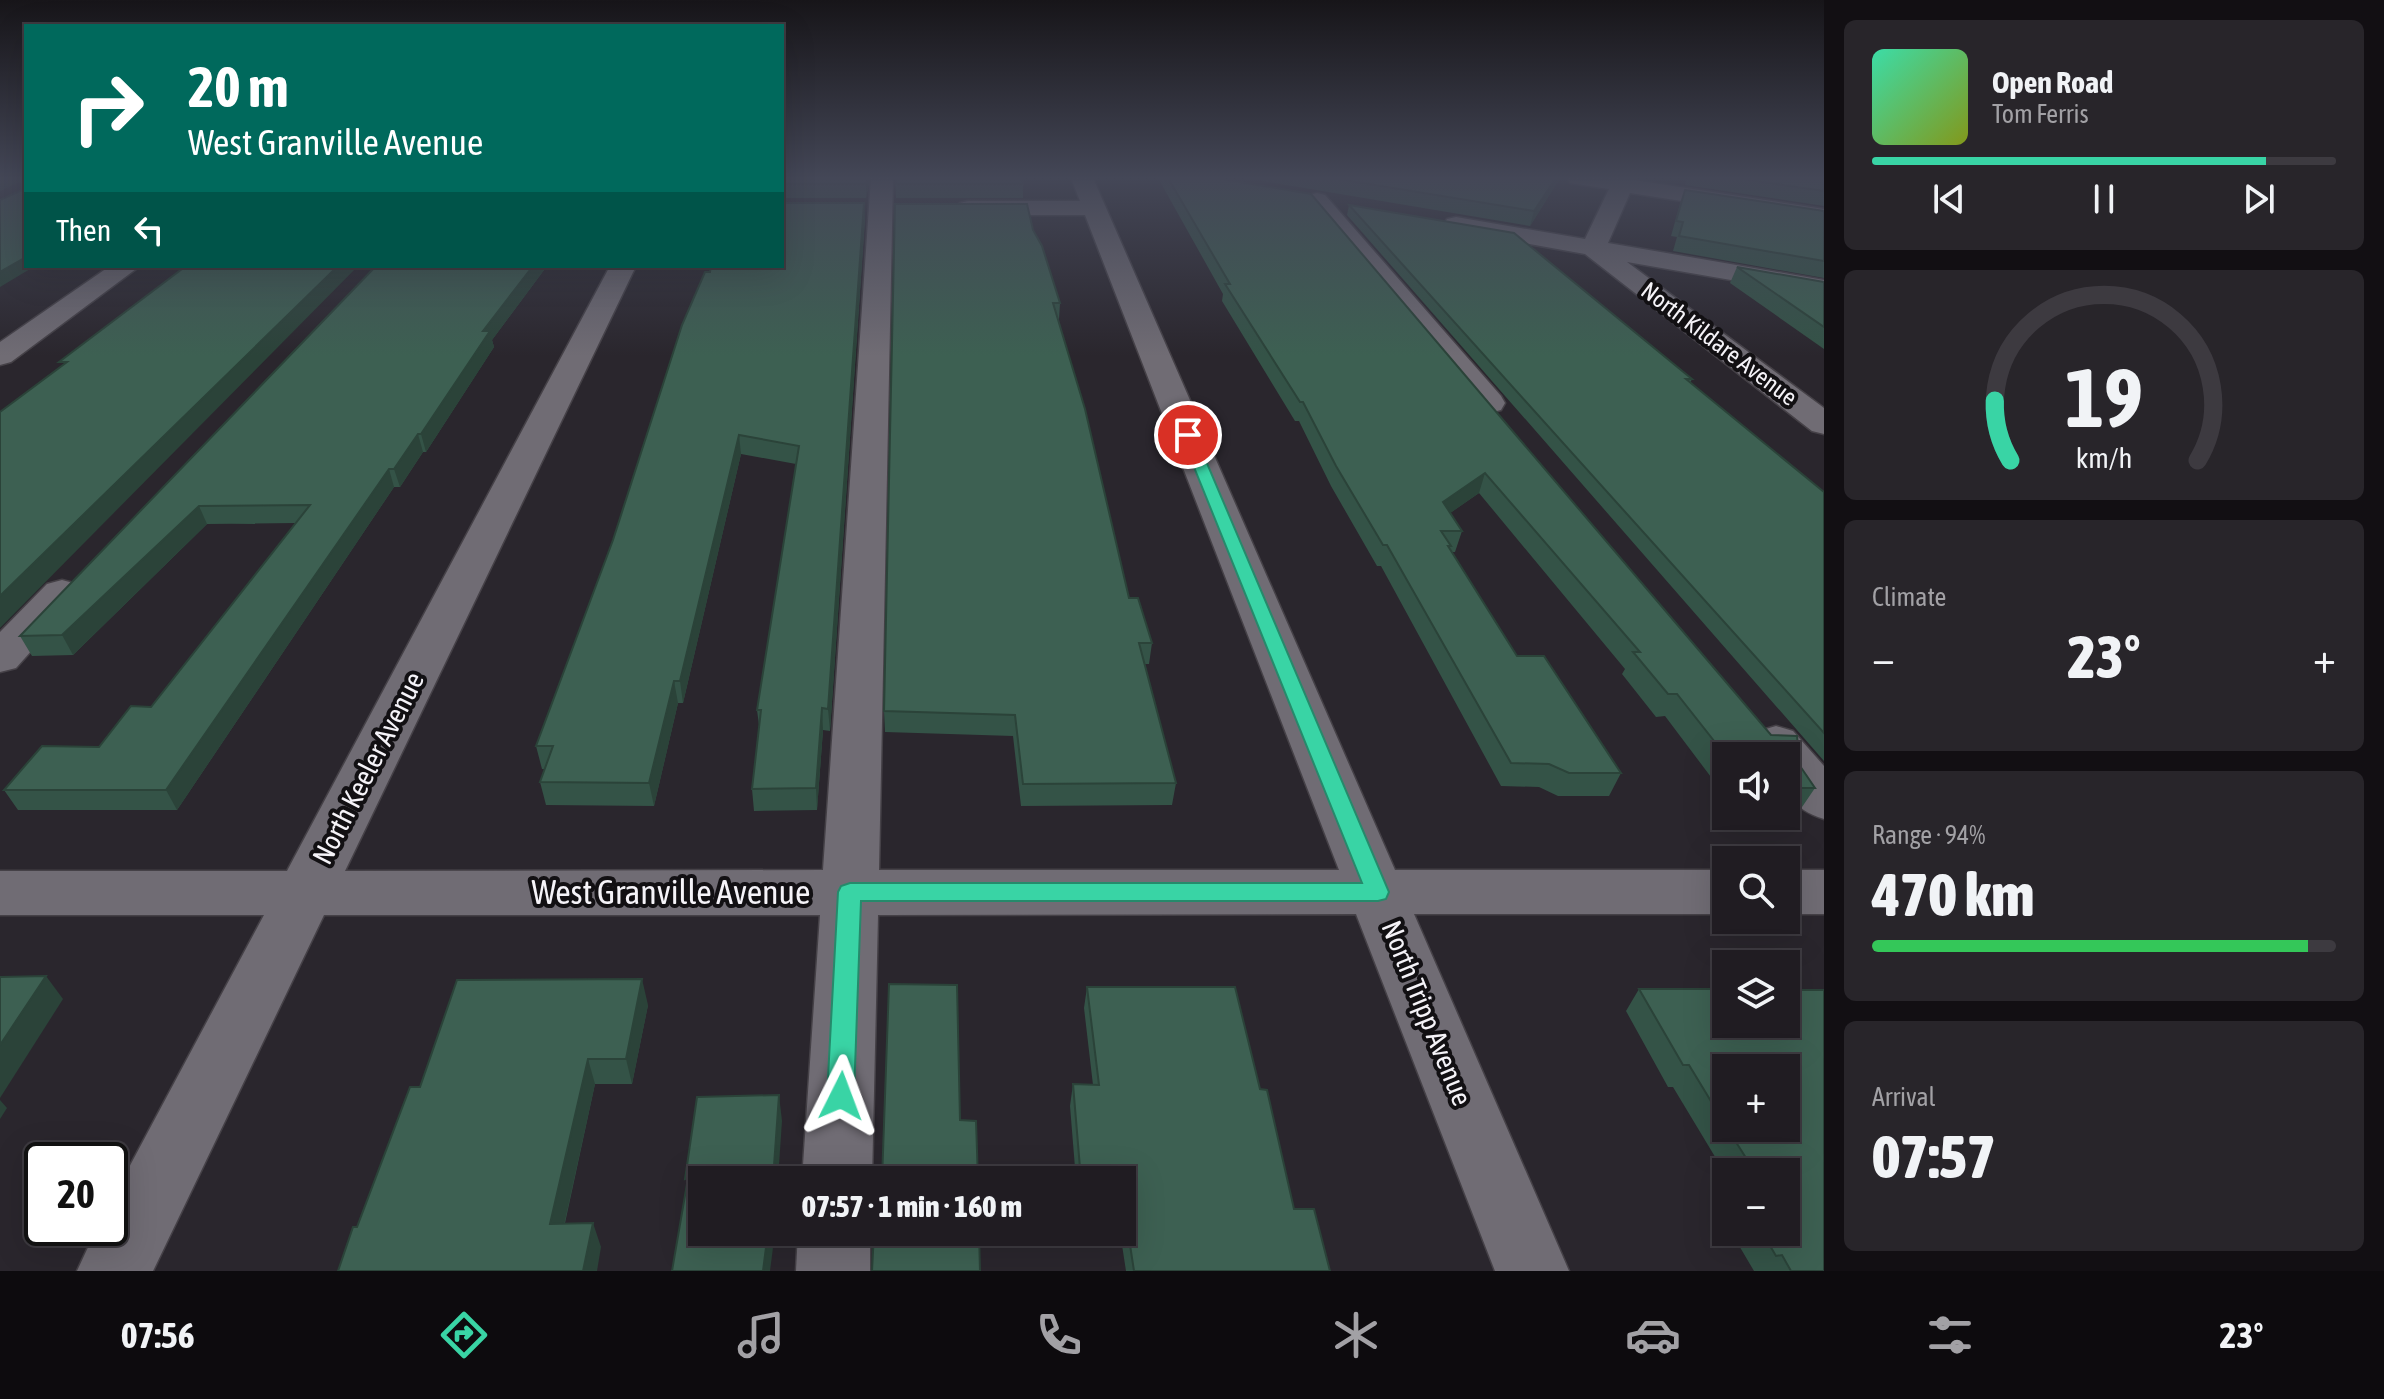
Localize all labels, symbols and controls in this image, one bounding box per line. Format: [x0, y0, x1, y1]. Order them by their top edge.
text: 20 m [188, 55, 289, 119]
icon: right [56, 56, 160, 160]
text: Open Road [1992, 65, 2113, 99]
text: Tom Ferris [1992, 99, 2089, 129]
text: West Granville Avenue [188, 121, 483, 163]
icon: previous [1927, 177, 1971, 221]
icon: pause [2082, 177, 2126, 221]
icon: next [2237, 177, 2281, 221]
icon: left [127, 208, 171, 252]
text: Then [56, 213, 111, 247]
street label: North Kildare Avenue [1636, 276, 1802, 411]
text: 19 [2065, 349, 2143, 445]
pin [1154, 401, 1222, 469]
icon: arrive [1166, 413, 1210, 457]
text: km/h [2076, 441, 2132, 474]
text: Climate [1872, 582, 1946, 612]
text: 23° [2068, 622, 2140, 691]
text: − [1872, 632, 1895, 682]
text: + [2313, 632, 2336, 682]
street label: North Keeler Avenue [306, 667, 430, 869]
map controls [1712, 742, 1800, 1246]
button: sound [1712, 742, 1800, 830]
text: Range · 94% [1872, 820, 1985, 850]
button: search [1712, 846, 1800, 934]
text: 470 km [1872, 860, 2034, 929]
street label: West Granville Avenue [532, 872, 810, 911]
street label: North Tripp Avenue [1375, 916, 1479, 1110]
button: layers [1712, 950, 1800, 1038]
position arrow [799, 1054, 883, 1138]
button: + [1712, 1054, 1800, 1142]
text: Arrival [1872, 1082, 1936, 1112]
text: 07:57 [1872, 1122, 1995, 1191]
speed limit sign: 20 [24, 1142, 128, 1246]
button: − [1712, 1158, 1800, 1246]
text: 07:57 · 1 min · 160 m [802, 1189, 1022, 1223]
icon: directions [436, 1307, 492, 1363]
icon: music [733, 1307, 789, 1363]
icon: phone [1031, 1307, 1087, 1363]
icon: climate [1328, 1307, 1384, 1363]
icon: car [1625, 1307, 1681, 1363]
icon: filters [1922, 1307, 1978, 1363]
text: 07:56 [121, 1314, 195, 1356]
text: 23° [2220, 1314, 2263, 1356]

